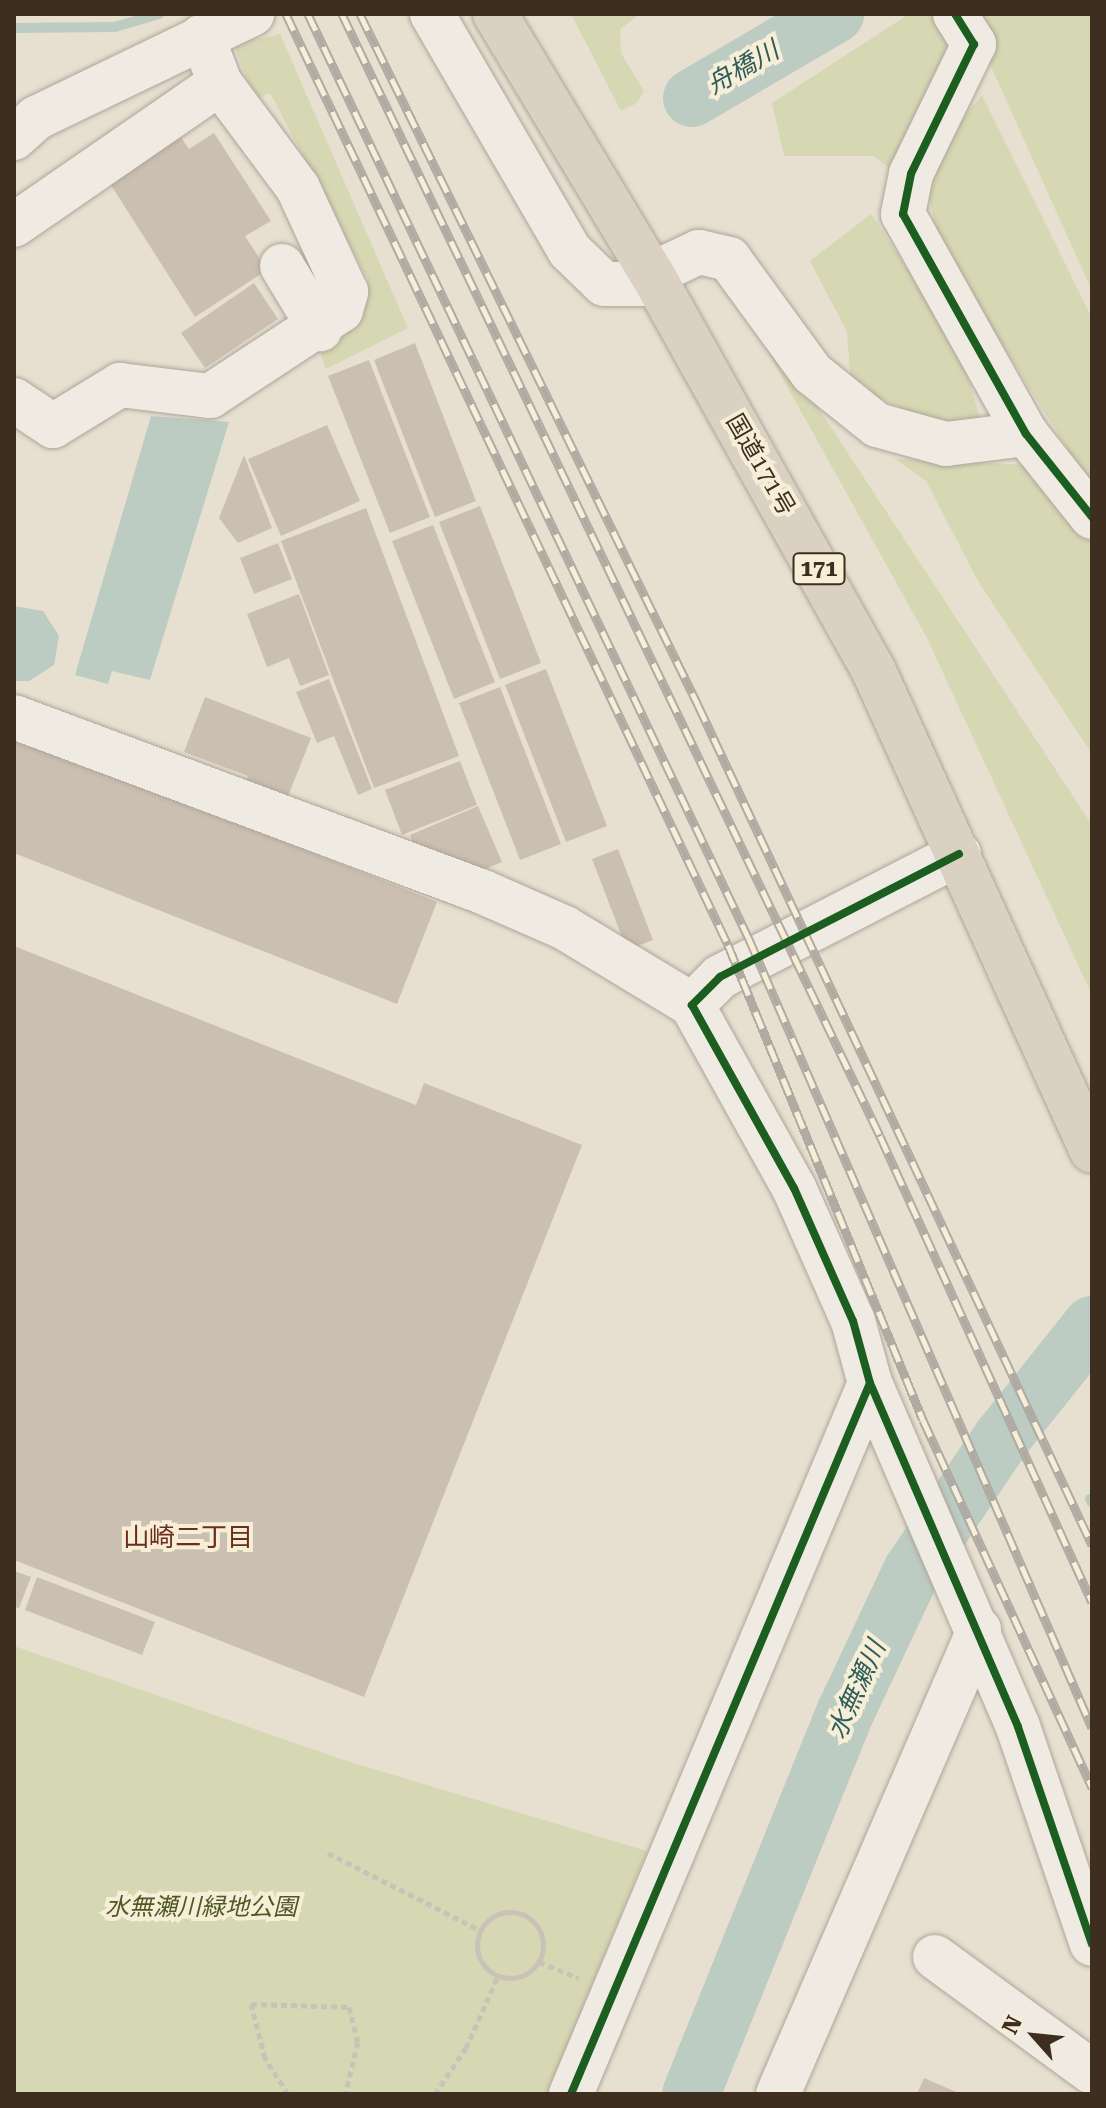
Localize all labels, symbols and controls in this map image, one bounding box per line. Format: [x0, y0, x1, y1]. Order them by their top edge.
water label: 舟橋川 [701, 35, 785, 101]
street label: 国道171号 [719, 409, 801, 521]
road number: 171 [791, 551, 847, 587]
district label: 山崎二丁目 [123, 1522, 253, 1554]
water label: 水無瀬川 [822, 1636, 892, 1744]
park label: 水無瀬川緑地公園 [105, 1894, 297, 1922]
north arrow [994, 1996, 1074, 2076]
text: N [997, 2012, 1027, 2038]

